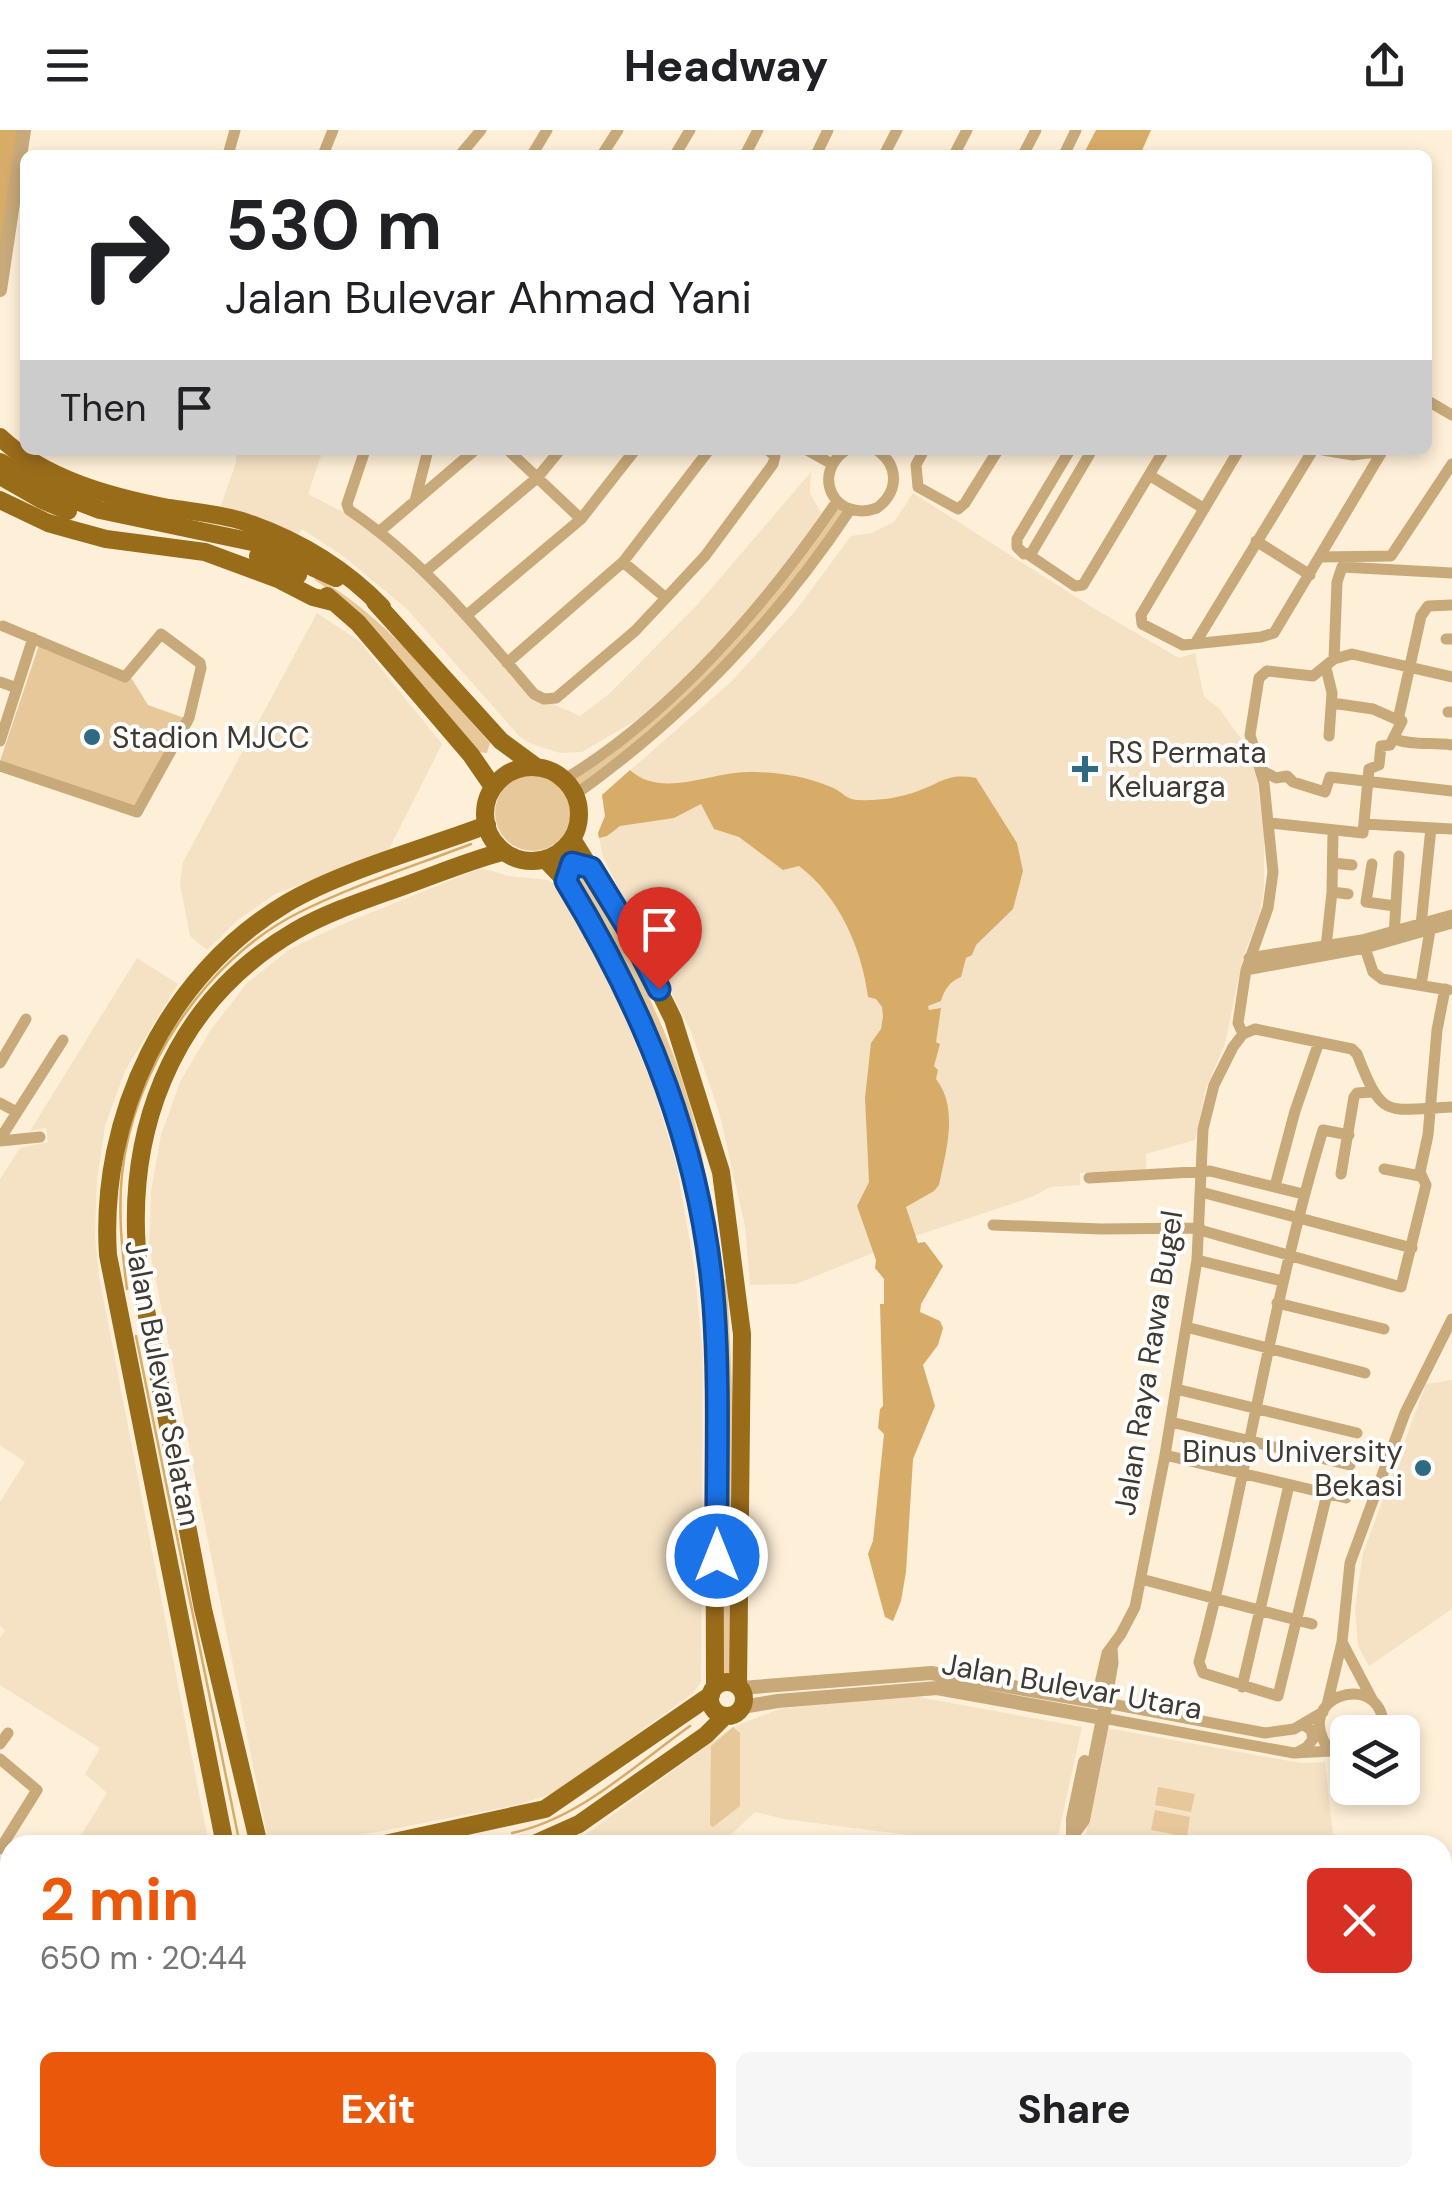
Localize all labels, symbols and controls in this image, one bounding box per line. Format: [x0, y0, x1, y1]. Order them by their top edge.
text: Headway [624, 36, 828, 95]
icon: menu [40, 38, 95, 93]
icon: share [1357, 38, 1412, 93]
text: 530 m [225, 180, 442, 271]
icon: right [60, 190, 190, 320]
text: Jalan Bulevar Ahmad Yani [225, 268, 752, 327]
icon: arrive [167, 380, 222, 435]
text: Then [60, 383, 147, 433]
place label: Stadion MJCC [112, 718, 310, 757]
marker: Stadion MJCC [81, 726, 103, 748]
place label: RS Permata Keluarga [1108, 733, 1267, 806]
marker: RS Permata Keluarga [1072, 756, 1098, 782]
pin [617, 887, 702, 990]
icon: arrive [632, 902, 687, 957]
street label: Jalan Raya Rawa Bugel [1105, 1208, 1191, 1518]
street label: Jalan Bulevar Selatan [116, 1237, 210, 1529]
place label: Binus University Bekasi [1182, 1432, 1403, 1505]
marker: Binus University Bekasi [1412, 1457, 1434, 1479]
position arrow [665, 1504, 769, 1608]
street label: Jalan Bulevar Utara [939, 1644, 1205, 1728]
map controls [1330, 1715, 1420, 1805]
button: layers [1330, 1715, 1420, 1805]
text: 2 min [40, 1860, 199, 1939]
button: close [1307, 1868, 1412, 1973]
text: 650 m · 20:44 [40, 1937, 247, 1979]
button: Exit [40, 2052, 716, 2167]
button: Share [736, 2052, 1412, 2167]

